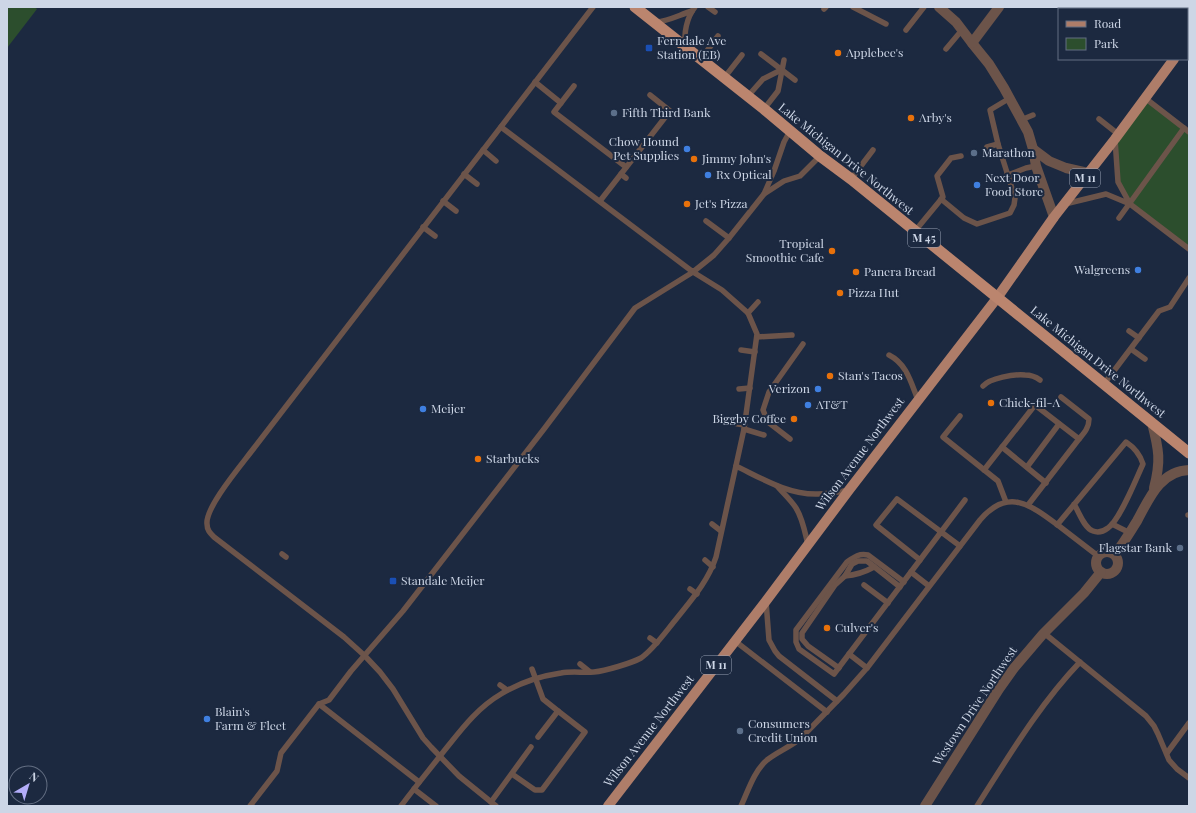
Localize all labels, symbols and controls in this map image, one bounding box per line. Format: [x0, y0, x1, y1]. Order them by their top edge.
legend [1058, 8, 1188, 60]
text: Road [1094, 15, 1121, 31]
place label: Ferndale Ave Station (EB) [657, 32, 726, 62]
text: Park [1094, 35, 1119, 51]
marker: Ferndale Ave Station (EB) [644, 43, 654, 53]
place label: Applebee's [845, 44, 903, 60]
marker: Applebee's [833, 48, 843, 58]
street label: Lake Michigan Drive Northwest [776, 99, 918, 218]
place label: Fifth Third Bank [622, 104, 711, 120]
marker: Fifth Third Bank [609, 108, 619, 118]
place label: Arby's [918, 109, 952, 125]
marker: Arby's [906, 113, 916, 123]
place label: Chow Hound Pet Supplies [609, 133, 679, 163]
marker: Chow Hound Pet Supplies [682, 144, 692, 154]
place label: Marathon [982, 144, 1035, 160]
marker: Marathon [969, 148, 979, 158]
place label: Jimmy John's [701, 150, 771, 166]
marker: Jimmy John's [689, 154, 699, 164]
place label: Rx Optical [716, 166, 772, 182]
place label: Next Door Food Store [985, 169, 1043, 199]
road number: M 11 [1070, 169, 1100, 187]
marker: Rx Optical [703, 170, 713, 180]
marker: Next Door Food Store [972, 180, 982, 190]
place label: Jet's Pizza [694, 195, 748, 211]
marker: Jet's Pizza [682, 199, 692, 209]
road number: M 45 [908, 229, 940, 247]
place label: Tropical Smoothie Cafe [746, 235, 825, 265]
marker: Tropical Smoothie Cafe [827, 246, 837, 256]
place label: Walgreens [1073, 261, 1130, 277]
place label: Panera Bread [864, 263, 936, 279]
marker: Walgreens [1133, 265, 1143, 275]
marker: Panera Bread [851, 267, 861, 277]
place label: Pizza Hut [848, 284, 900, 300]
marker: Pizza Hut [835, 288, 845, 298]
street label: Lake Michigan Drive Northwest [1028, 302, 1170, 421]
place label: Stan's Tacos [838, 367, 903, 383]
marker: Stan's Tacos [825, 371, 835, 381]
place label: Verizon [768, 380, 810, 396]
marker: Verizon [813, 384, 823, 394]
street label: Wilson Avenue Northwest [811, 393, 908, 514]
place label: Chick-fil-A [999, 394, 1061, 410]
place label: AT&T [815, 396, 848, 412]
marker: Chick-fil-A [986, 398, 996, 408]
place label: Meijer [431, 400, 466, 416]
marker: AT&T [803, 400, 813, 410]
marker: Meijer [418, 404, 428, 414]
place label: Biggby Coffee [712, 410, 786, 426]
marker: Biggby Coffee [789, 414, 799, 424]
place label: Starbucks [486, 450, 539, 466]
marker: Starbucks [473, 454, 483, 464]
place label: Flagstar Bank [1099, 539, 1172, 555]
marker: Flagstar Bank [1175, 543, 1185, 553]
place label: Standale Meijer [401, 572, 485, 588]
marker: Standale Meijer [388, 576, 398, 586]
place label: Culver's [835, 619, 878, 635]
marker: Culver's [822, 623, 832, 633]
street label: Westown Drive Northwest [928, 642, 1020, 769]
road number: M 11 [701, 656, 731, 674]
street label: Wilson Avenue Northwest [599, 671, 697, 790]
place label: Blain's Farm & Fleet [215, 703, 287, 733]
marker: Blain's Farm & Fleet [202, 714, 212, 724]
place label: Consumers Credit Union [748, 715, 817, 745]
marker: Consumers Credit Union [735, 726, 745, 736]
north arrow [8, 765, 48, 805]
text: N [27, 768, 42, 785]

